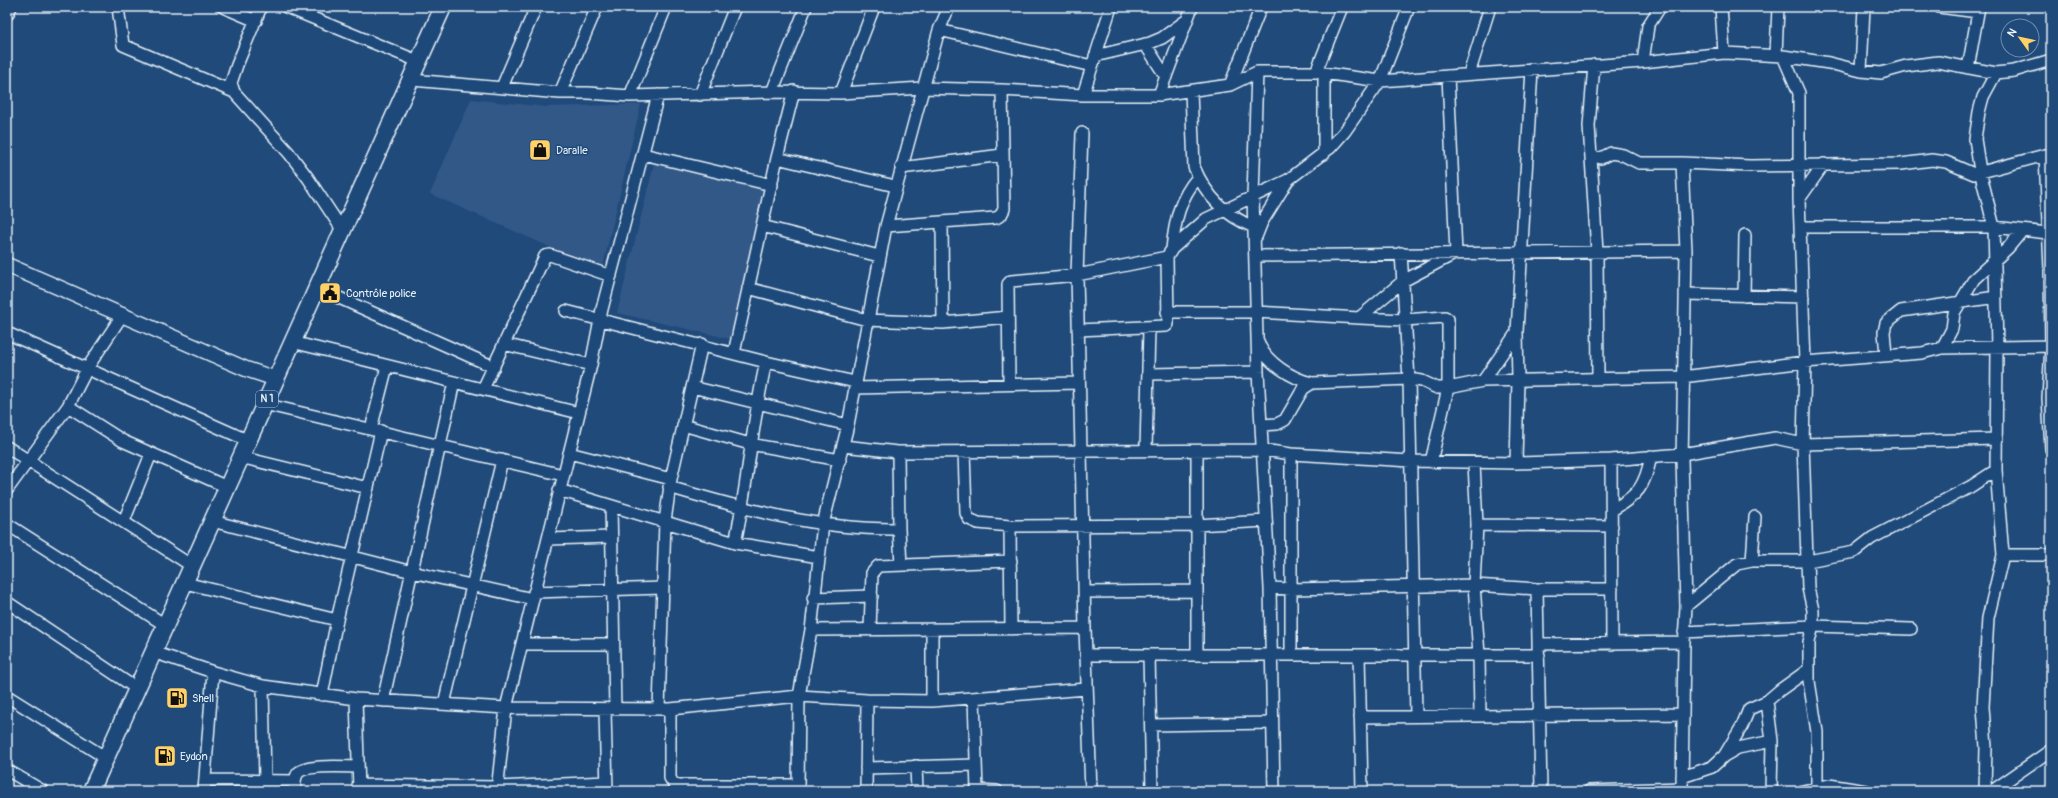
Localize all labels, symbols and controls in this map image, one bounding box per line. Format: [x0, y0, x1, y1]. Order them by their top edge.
north arrow [2000, 18, 2040, 58]
text: N [2005, 26, 2020, 39]
shop icon: Daralle [527, 137, 553, 163]
place label: Daralle [556, 144, 588, 157]
public building icon: Contrôle police [317, 280, 343, 306]
place label: Contrôle police [346, 287, 417, 300]
road number: N 1 [256, 391, 278, 407]
fuel station icon: Shell [164, 685, 190, 711]
place label: Shell [192, 692, 214, 705]
fuel station icon: Eydon [152, 743, 178, 769]
place label: Eydon [180, 750, 208, 763]

